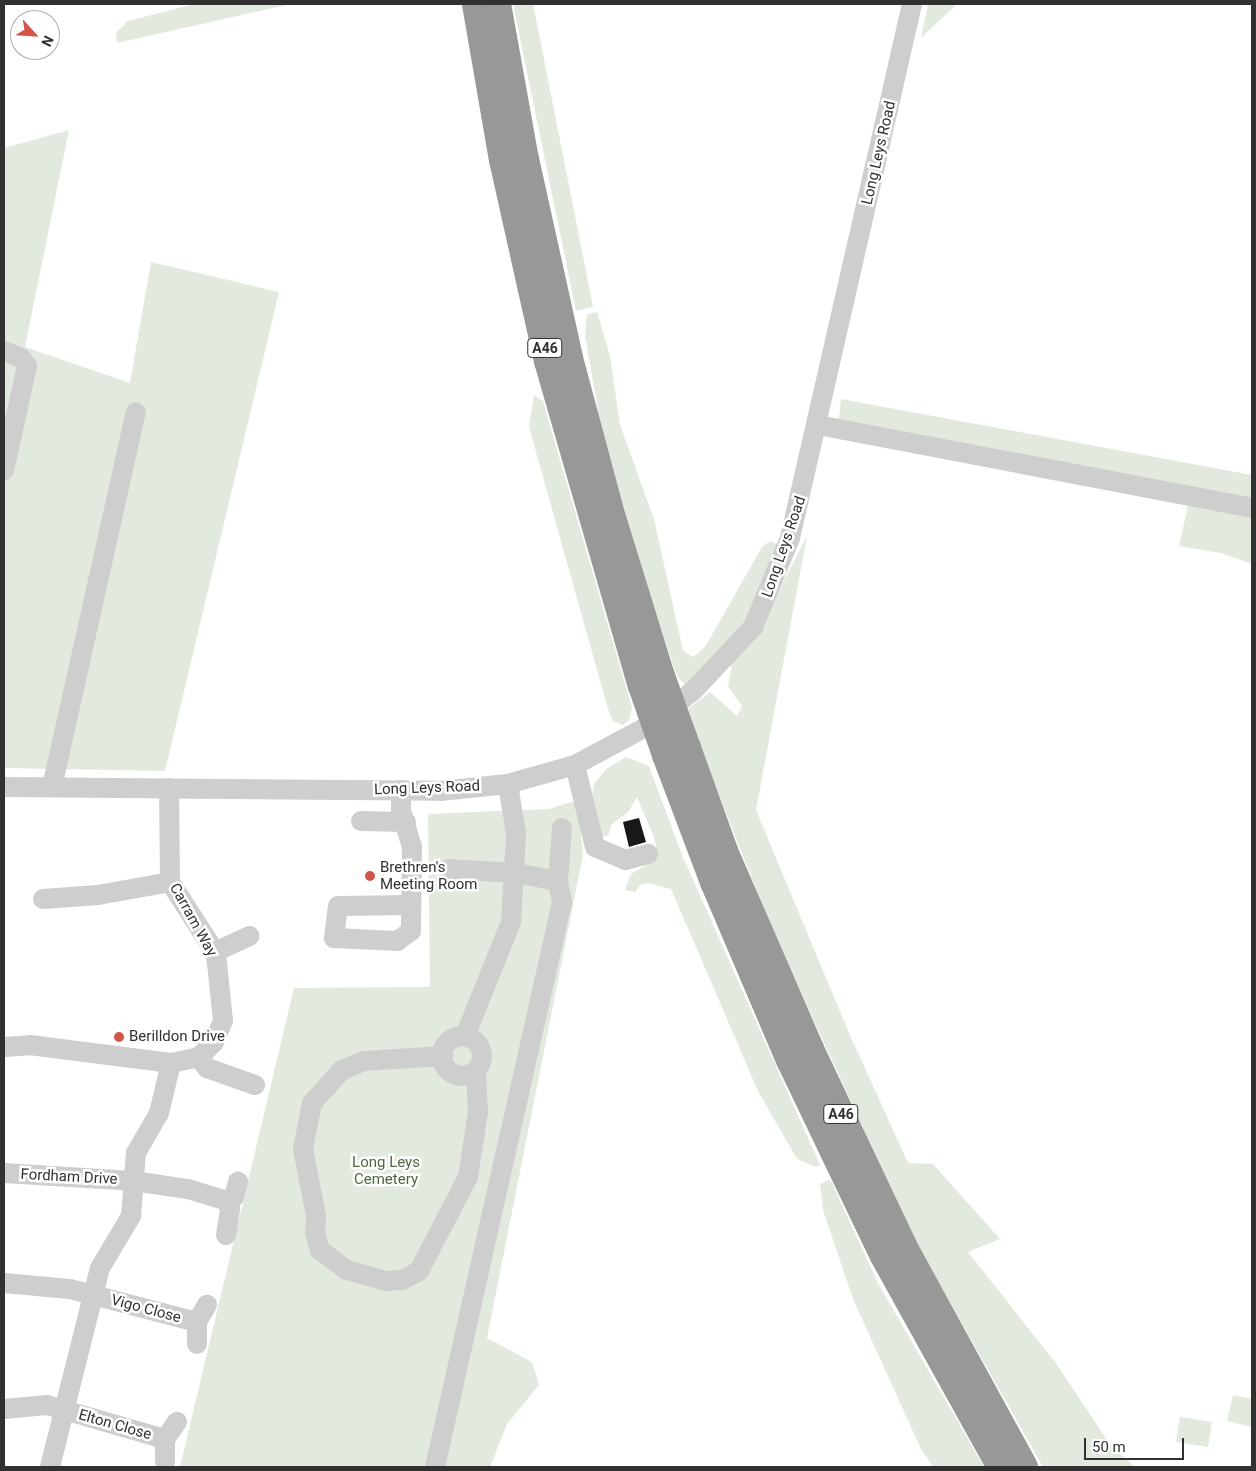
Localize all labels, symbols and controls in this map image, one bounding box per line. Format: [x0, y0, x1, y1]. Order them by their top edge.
north arrow [10, 10, 60, 60]
text: N [38, 33, 57, 49]
street label: Long Leys Road [858, 99, 900, 207]
road number: A46 [526, 336, 564, 359]
street label: Long Leys Road [758, 494, 810, 600]
street label: Long Leys Road [374, 777, 480, 799]
place label: Brethren's Meeting Room [380, 858, 477, 893]
marker: Brethren's Meeting Room [364, 870, 376, 882]
street label: Carram Way [165, 880, 221, 960]
place label: Berilldon Drive [129, 1028, 225, 1046]
marker: Berilldon Drive [113, 1031, 125, 1043]
road number: A46 [822, 1102, 860, 1126]
park label: Long Leys Cemetery [352, 1153, 420, 1188]
street label: Fordham Drive [20, 1165, 118, 1189]
street label: Vigo Close [109, 1291, 183, 1327]
street label: Elton Close [76, 1406, 154, 1444]
scale bar [1086, 1428, 1186, 1460]
text: 50 m [1092, 1438, 1126, 1456]

